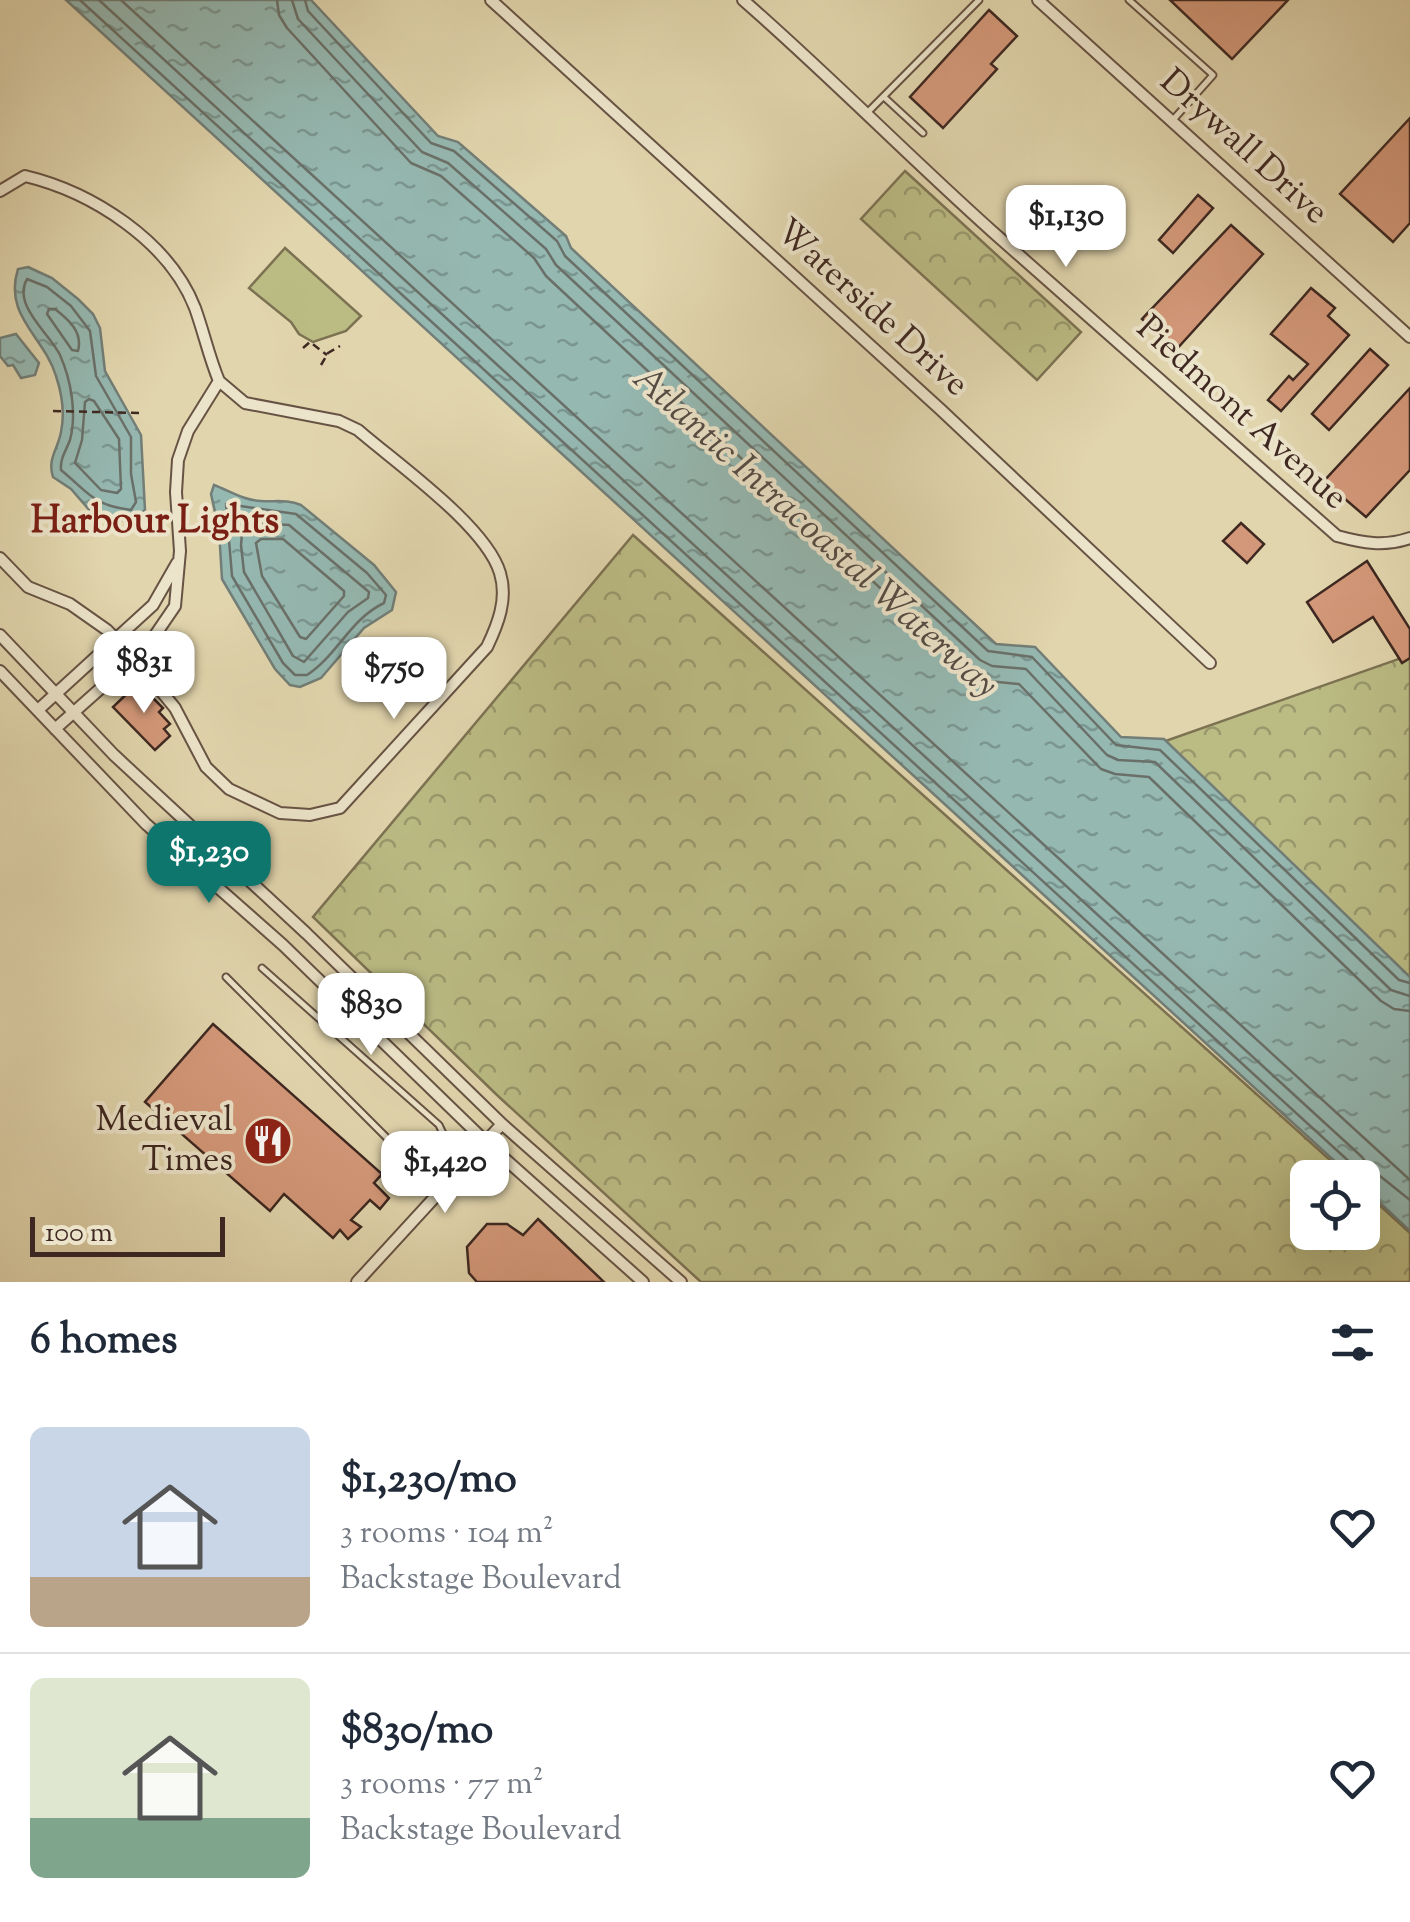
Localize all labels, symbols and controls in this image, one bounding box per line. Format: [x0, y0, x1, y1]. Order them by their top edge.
street label: Drywall Drive [1147, 58, 1339, 238]
pin: $1,130 [985, 185, 1147, 270]
text: $1,130 [1028, 194, 1104, 240]
street label: Waterside Drive [763, 208, 979, 410]
street label: Piedmont Avenue [1124, 305, 1358, 523]
water label: Atlantic Intracoastal Waterway [619, 354, 1009, 712]
district label: Harbour Lights [31, 496, 279, 550]
pin: $831 [85, 631, 203, 716]
pin: $750 [335, 637, 453, 722]
text: $831 [116, 640, 172, 686]
text: $750 [364, 646, 424, 692]
pin: $1,230 [128, 821, 290, 906]
text: $1,230 [169, 830, 249, 876]
pin: $830 [312, 973, 430, 1058]
text: $830 [340, 982, 402, 1028]
place label: Medieval Times [96, 1096, 233, 1187]
restaurant icon: Medieval Times [242, 1115, 294, 1167]
pin: $1,420 [364, 1131, 526, 1216]
text: $1,420 [403, 1140, 487, 1186]
map controls [1290, 1160, 1380, 1250]
button: locate [1290, 1160, 1380, 1250]
scale bar [30, 1212, 225, 1256]
text: 100 m [45, 1214, 113, 1254]
text: 6 homes [30, 1312, 177, 1372]
icon: filters [1325, 1315, 1380, 1370]
text: $1,230/mo [340, 1451, 517, 1511]
icon: home [110, 1467, 230, 1587]
icon: heart [1325, 1500, 1380, 1555]
text: 3 rooms · 104 m² [340, 1511, 554, 1557]
text: Backstage Boulevard [340, 1557, 621, 1603]
text: $830/mo [340, 1702, 493, 1762]
icon: home [110, 1718, 230, 1838]
icon: heart [1325, 1751, 1380, 1806]
text: 3 rooms · 77 m² [340, 1762, 544, 1808]
text: Backstage Boulevard [340, 1808, 621, 1854]

